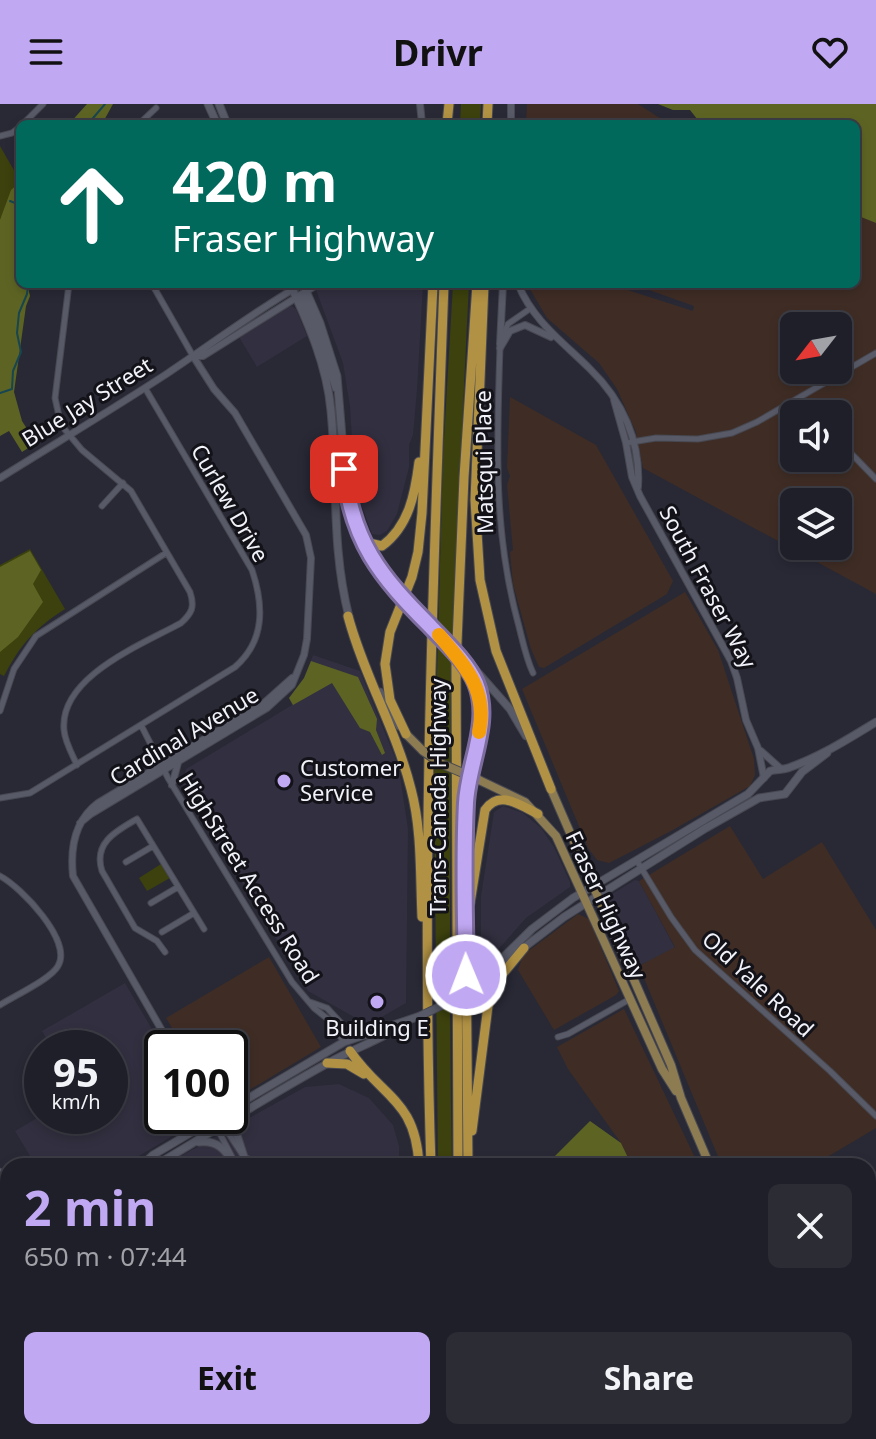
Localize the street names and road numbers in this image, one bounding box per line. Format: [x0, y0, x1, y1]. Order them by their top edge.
street label: Blue Jay Street [16, 349, 157, 453]
street label: Matsqui Place [467, 390, 499, 534]
street label: Curlew Drive [185, 438, 277, 567]
street label: South Fraser Way [653, 500, 765, 674]
street label: Trans-Canada Highway [422, 678, 452, 916]
street label: Cardinal Avenue [103, 679, 264, 791]
street label: HighStreet Access Road [173, 766, 327, 989]
street label: Fraser Highway [559, 826, 655, 984]
street label: Old Yale Road [696, 924, 821, 1043]

